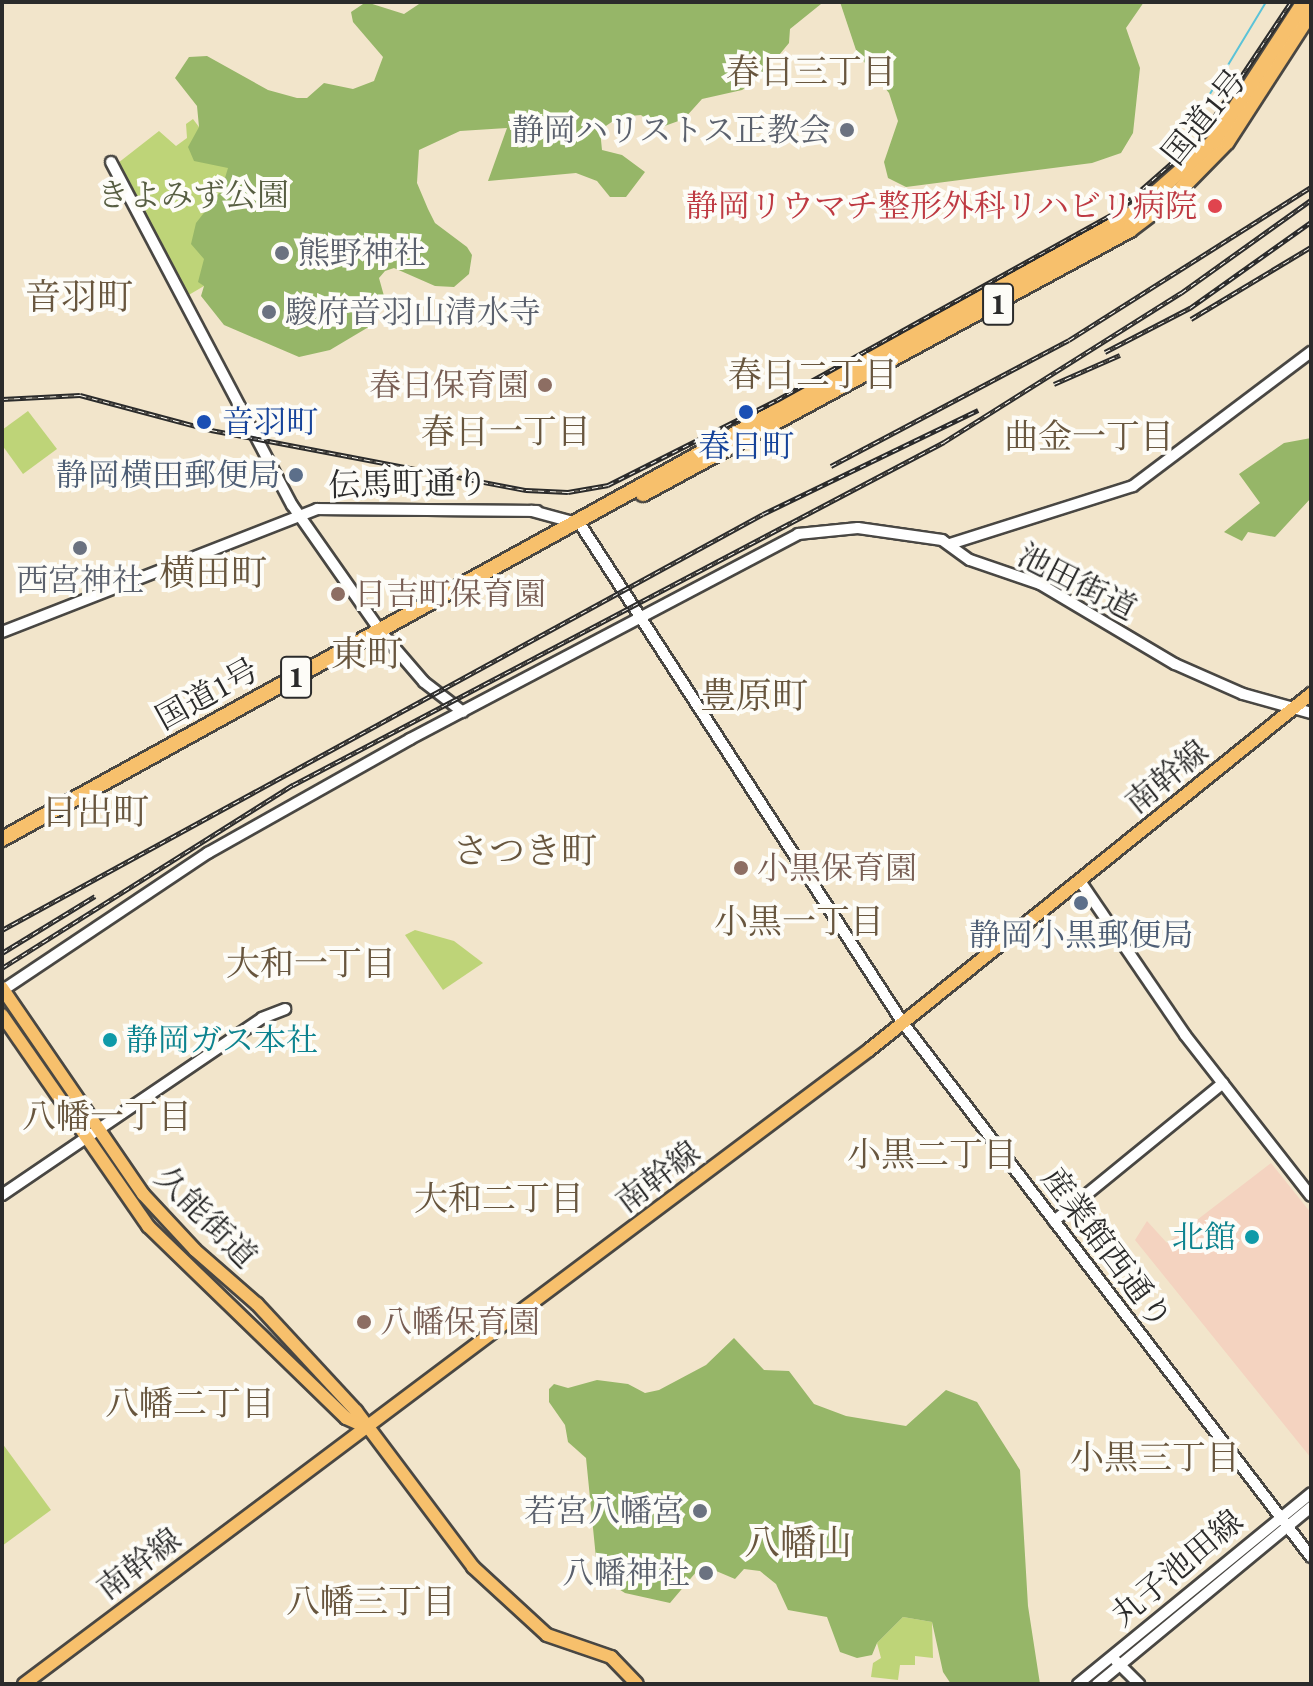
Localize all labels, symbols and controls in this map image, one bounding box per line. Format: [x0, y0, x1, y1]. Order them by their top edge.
district label: 春日三丁目 [726, 52, 896, 92]
street label: 国道1号 [1154, 62, 1254, 172]
place label: 静岡ハリストス正教会 [511, 111, 831, 149]
marker: 静岡ハリストス正教会 [838, 121, 856, 139]
park label: きよみず公園 [97, 176, 289, 214]
place label: 静岡リウマチ整形外科リハビリ病院 [685, 187, 1197, 225]
marker: 静岡リウマチ整形外科リハビリ病院 [1204, 195, 1226, 217]
place label: 熊野神社 [298, 234, 426, 272]
marker: 熊野神社 [273, 244, 291, 262]
district label: 音羽町 [25, 275, 133, 319]
road number: 1 [982, 278, 1014, 330]
place label: 駿府音羽山清水寺 [285, 293, 541, 331]
marker: 駿府音羽山清水寺 [260, 303, 278, 321]
district label: 春日二丁目 [728, 355, 898, 395]
place label: 春日保育園 [369, 366, 529, 404]
marker: 春日保育園 [536, 376, 554, 394]
marker: 春日町 [735, 401, 757, 423]
place label: 音羽町 [222, 403, 318, 441]
marker: 音羽町 [193, 411, 215, 433]
district label: 春日一丁目 [421, 412, 591, 452]
district label: 曲金一丁目 [1004, 417, 1174, 457]
place label: 春日町 [698, 427, 794, 465]
place label: 静岡横田郵便局 [56, 456, 280, 494]
street label: 伝馬町通り [328, 463, 488, 505]
marker: 静岡横田郵便局 [287, 466, 305, 484]
street label: 池田街道 [1011, 536, 1143, 628]
marker: 西宮神社 [71, 539, 89, 557]
district label: 横田町 [159, 551, 267, 595]
place label: 西宮神社 [16, 561, 144, 599]
place label: 日吉町保育園 [354, 575, 546, 613]
marker: 日吉町保育園 [329, 585, 347, 603]
district label: 東町 [331, 632, 403, 676]
street label: 国道1号 [149, 650, 265, 738]
road number: 1 [280, 651, 312, 703]
district label: 豊原町 [700, 674, 808, 718]
street label: 南幹線 [1118, 732, 1216, 822]
district label: 日出町 [41, 790, 149, 834]
district label: さつき町 [453, 829, 597, 873]
place label: 小黒保育園 [757, 849, 917, 887]
marker: 小黒保育園 [732, 859, 750, 877]
marker: 静岡小黒郵便局 [1072, 894, 1090, 912]
district label: 小黒一丁目 [714, 902, 884, 942]
place label: 静岡小黒郵便局 [969, 916, 1193, 954]
district label: 大和一丁目 [226, 944, 396, 984]
place label: 静岡ガス本社 [126, 1021, 318, 1059]
marker: 静岡ガス本社 [101, 1031, 119, 1049]
district label: 八幡一丁目 [22, 1097, 192, 1137]
street label: 南幹線 [608, 1133, 708, 1221]
district label: 小黒二丁目 [847, 1135, 1017, 1175]
street label: 久能街道 [147, 1158, 265, 1276]
street label: 産業館西通り [1034, 1160, 1180, 1336]
district label: 大和二丁目 [414, 1179, 584, 1219]
place label: 北館 [1172, 1218, 1236, 1256]
marker: 北館 [1243, 1228, 1261, 1246]
place label: 八幡保育園 [380, 1303, 540, 1341]
marker: 八幡保育園 [355, 1313, 373, 1331]
district label: 八幡二丁目 [105, 1384, 275, 1424]
district label: 小黒三丁目 [1070, 1438, 1240, 1478]
place label: 若宮八幡宮 [524, 1492, 684, 1530]
marker: 若宮八幡宮 [691, 1502, 709, 1520]
street label: 丸子池田線 [1103, 1502, 1251, 1634]
street label: 南幹線 [89, 1520, 189, 1608]
district label: 八幡山 [744, 1521, 852, 1565]
place label: 八幡神社 [562, 1554, 690, 1592]
marker: 八幡神社 [697, 1564, 715, 1582]
district label: 八幡三丁目 [286, 1582, 456, 1622]

